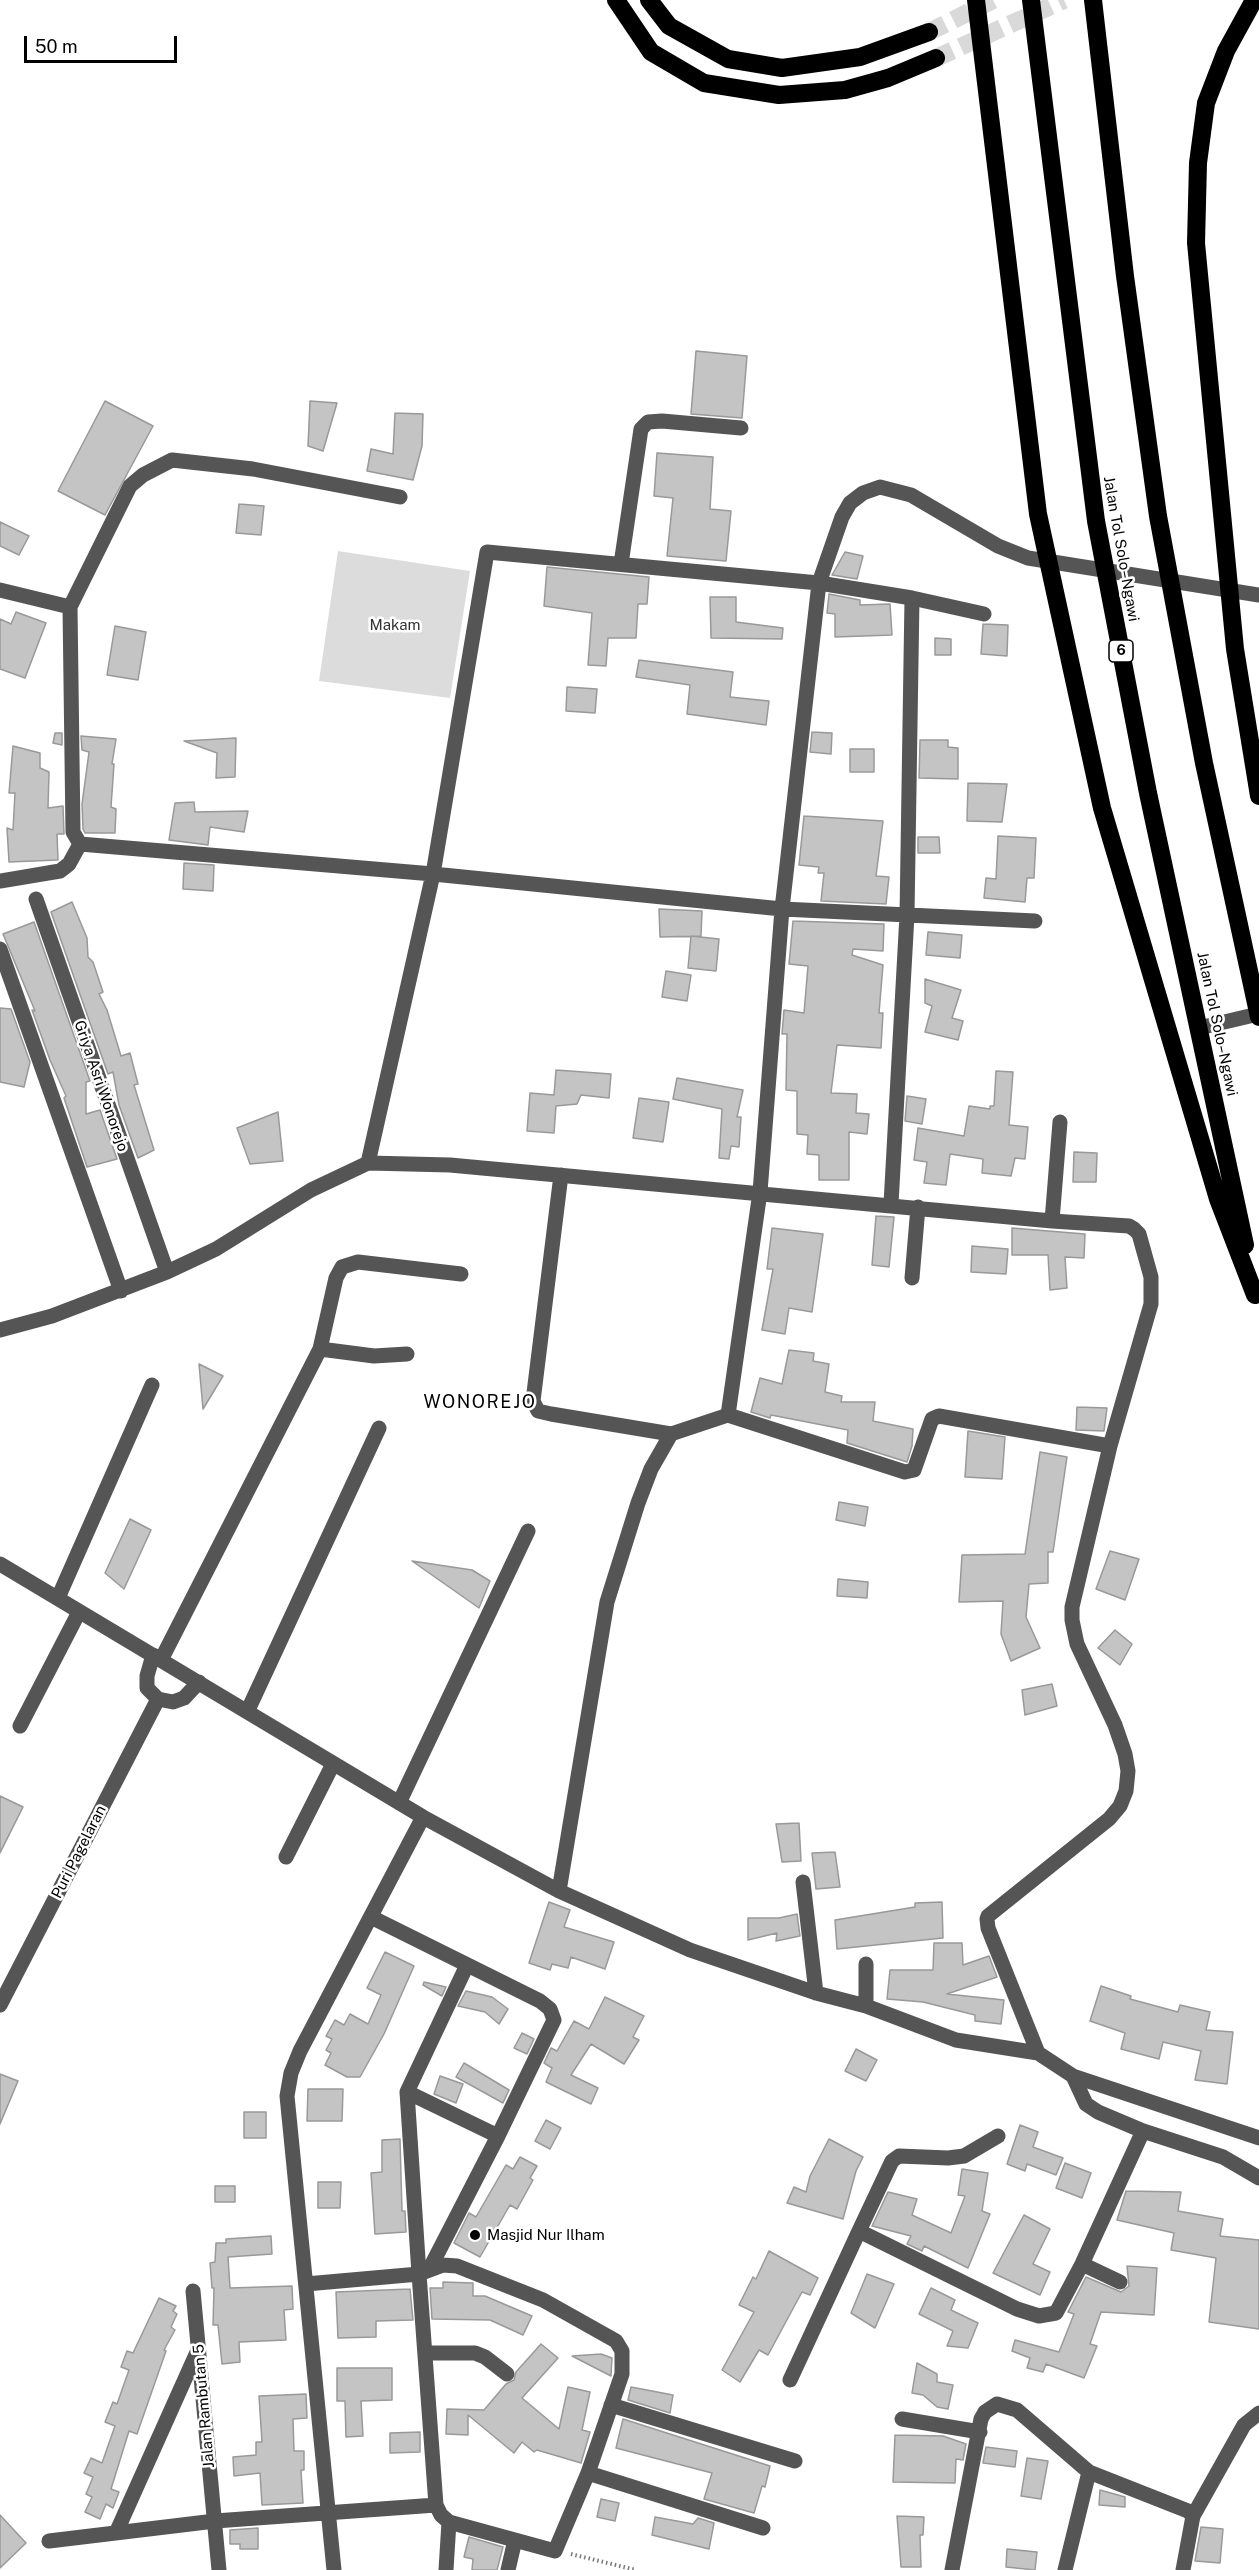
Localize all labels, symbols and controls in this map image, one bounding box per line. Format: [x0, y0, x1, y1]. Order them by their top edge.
scale bar [27, 24, 180, 62]
text: 50 m [35, 36, 78, 57]
street label: Jalan Tol Solo–Ngawi [1099, 475, 1143, 623]
park label: Makam [369, 616, 421, 634]
road number: 6 [1109, 640, 1133, 662]
street label: Jalan Tol Solo–Ngawi [1193, 950, 1241, 1098]
street label: Griya Asri Wonorejo [70, 1018, 132, 1154]
district label: WONOREJO [424, 1391, 536, 1413]
street label: Puri Pagelaran [48, 1802, 110, 1902]
place label: Masjid Nur Ilham [487, 2226, 605, 2244]
marker: Masjid Nur Ilham [468, 2228, 482, 2242]
street label: Jalan Rambutan 5 [190, 2343, 218, 2469]

